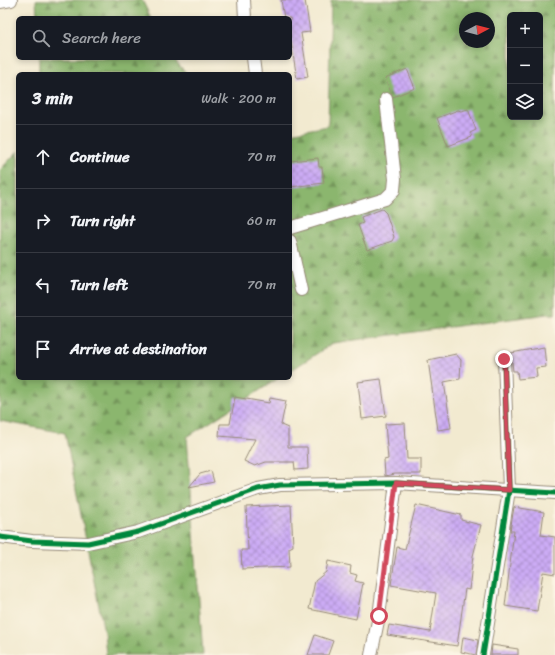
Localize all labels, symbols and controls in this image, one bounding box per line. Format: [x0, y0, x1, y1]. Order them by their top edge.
north arrow [459, 12, 495, 48]
map controls [507, 12, 543, 120]
button: + [507, 12, 543, 48]
search box [16, 16, 292, 60]
text: Search here [62, 25, 141, 51]
icon: search [30, 27, 52, 49]
button: − [507, 48, 543, 84]
text: 3 min [32, 83, 73, 113]
button: layers [507, 84, 543, 120]
text: Walk · 200 m [201, 87, 276, 110]
text: Continue [70, 144, 130, 170]
text: 70 m [247, 145, 276, 168]
icon: ahead [32, 146, 54, 168]
text: Turn right [70, 208, 135, 234]
text: 60 m [247, 209, 276, 232]
icon: right [32, 210, 54, 232]
text: Turn left [70, 272, 128, 298]
text: 70 m [247, 273, 276, 296]
icon: left [32, 274, 54, 296]
text: Arrive at destination [70, 336, 207, 362]
icon: arrive [32, 338, 54, 360]
route end [495, 350, 513, 368]
route start [370, 607, 388, 625]

